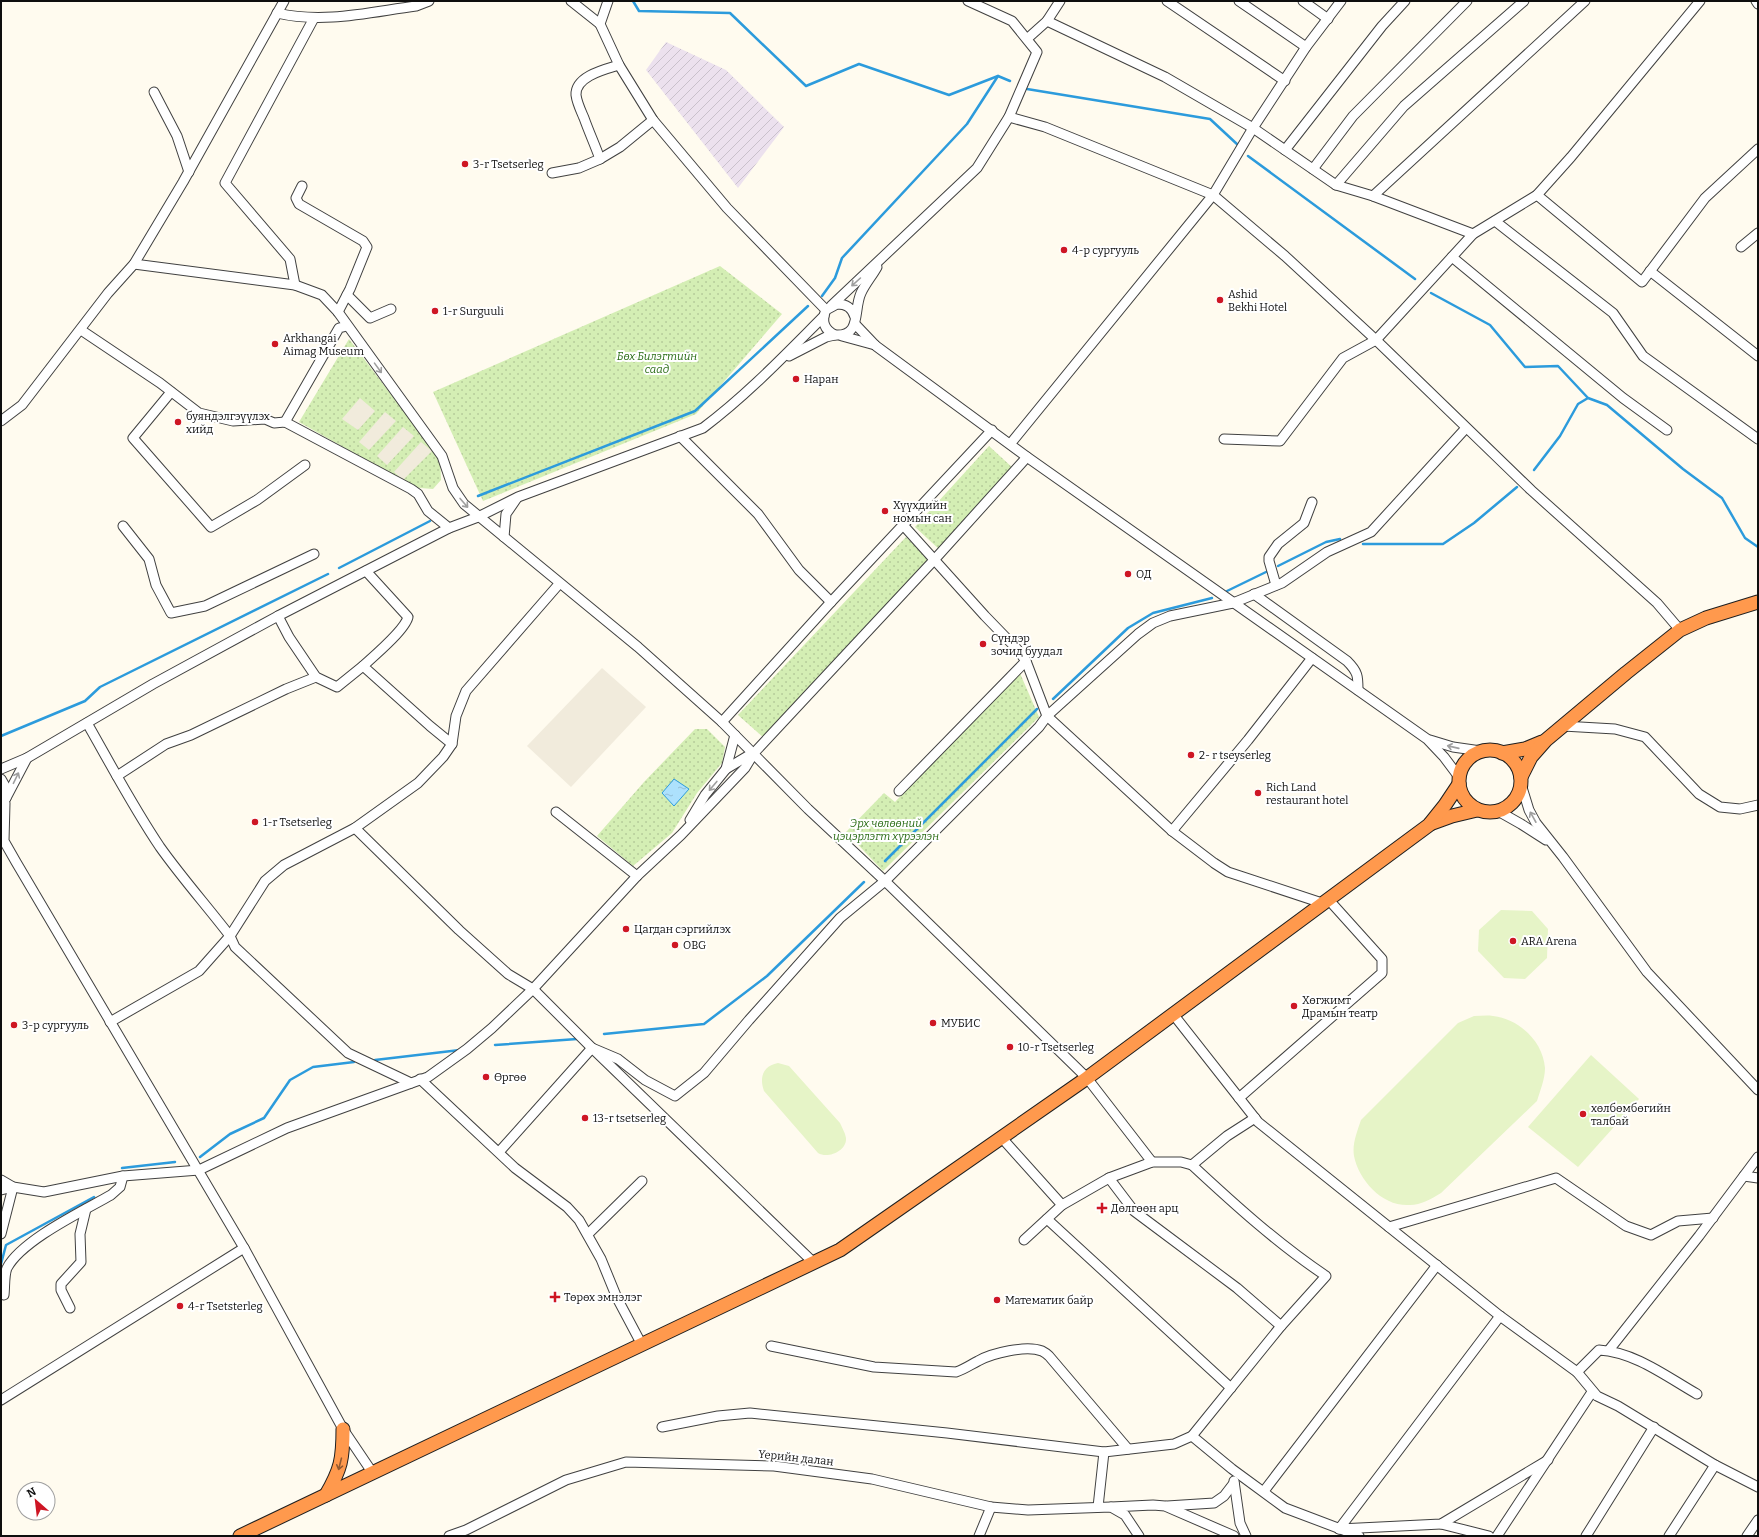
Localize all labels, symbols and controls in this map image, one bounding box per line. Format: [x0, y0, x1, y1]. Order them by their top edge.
place label: 3-r Tsetserleg [473, 158, 544, 171]
marker: 3-r Tsetserleg [460, 159, 470, 169]
place label: 4-р сургууль [1072, 244, 1139, 257]
marker: 4-р сургууль [1059, 245, 1069, 255]
one-way arrow [851, 277, 862, 286]
place label: Ashid Bekhi Hotel [1228, 288, 1287, 314]
marker: Ashid Bekhi Hotel [1215, 295, 1225, 305]
place label: 1-r Surguuli [443, 305, 504, 318]
marker: 1-r Surguuli [430, 306, 440, 316]
place label: Arkhangai Aimag Museum [283, 332, 364, 358]
marker: Arkhangai Aimag Museum [270, 339, 280, 349]
park label: Бөх Билэгтийн саад [617, 350, 697, 376]
one-way arrow [374, 363, 382, 374]
place label: Наран [804, 373, 838, 386]
marker: Наран [791, 374, 801, 384]
place label: буяндэлгэүүлэх хийд [186, 410, 270, 436]
marker: буяндэлгэүүлэх хийд [173, 417, 183, 427]
one-way arrow [460, 498, 469, 509]
place label: Хүүхдийн номын сан [893, 499, 952, 525]
marker: Хүүхдийн номын сан [880, 506, 890, 516]
place label: ОД [1136, 568, 1152, 581]
marker: ОД [1123, 569, 1133, 579]
place label: Сүндэр зочид буудал [991, 632, 1063, 658]
marker: Сүндэр зочид буудал [978, 639, 988, 649]
one-way arrow [1447, 743, 1460, 751]
place label: 2- r tseyserleg [1199, 749, 1271, 762]
marker: 2- r tseyserleg [1186, 750, 1196, 760]
one-way arrow [13, 772, 20, 784]
one-way arrow [708, 780, 717, 791]
place label: Rich Land restaurant hotel [1266, 781, 1348, 807]
marker: Rich Land restaurant hotel [1253, 788, 1263, 798]
one-way arrow [1528, 811, 1536, 823]
place label: 1-r Tsetserleg [263, 816, 332, 829]
marker: 1-r Tsetserleg [250, 817, 260, 827]
park label: Эрх чөлөөний цэцэрлэгт хүрээлэн [833, 817, 939, 843]
place label: Цагдан сэргийлэх [634, 923, 731, 936]
marker: Цагдан сэргийлэх [621, 924, 631, 934]
place label: ARA Arena [1521, 935, 1577, 948]
marker: ARA Arena [1508, 936, 1518, 946]
place label: OBG [683, 939, 706, 952]
marker: OBG [670, 940, 680, 950]
place label: Хөгжимт Драмын театр [1302, 994, 1378, 1020]
marker: Хөгжимт Драмын театр [1289, 1001, 1299, 1011]
place label: МУБИС [941, 1017, 980, 1030]
marker: МУБИС [928, 1018, 938, 1028]
place label: 3-р сургууль [22, 1019, 89, 1032]
marker: 3-р сургууль [9, 1020, 19, 1030]
place label: 10-r Tsetserleg [1018, 1041, 1094, 1054]
marker: 10-r Tsetserleg [1005, 1042, 1015, 1052]
place label: Өргөө [494, 1071, 527, 1084]
marker: Өргөө [481, 1072, 491, 1082]
place label: хөлбөмбөгийн талбай [1591, 1102, 1671, 1128]
marker: хөлбөмбөгийн талбай [1578, 1109, 1588, 1119]
place label: 13-r tsetserleg [593, 1112, 666, 1125]
marker: 13-r tsetserleg [580, 1113, 590, 1123]
marker: Дөлгөөн арц [1096, 1202, 1108, 1214]
place label: Дөлгөөн арц [1111, 1202, 1179, 1215]
marker: Төрөх эмнэлэг [549, 1291, 561, 1303]
place label: Төрөх эмнэлэг [564, 1291, 642, 1304]
place label: Математик байр [1005, 1294, 1094, 1307]
marker: Математик байр [992, 1295, 1002, 1305]
place label: 4-r Tsetsterleg [188, 1300, 263, 1313]
marker: 4-r Tsetsterleg [175, 1301, 185, 1311]
street label: Үерийн далан [758, 1448, 834, 1468]
one-way arrow [336, 1457, 344, 1470]
north arrow [16, 1481, 56, 1521]
text: N [25, 1485, 39, 1500]

